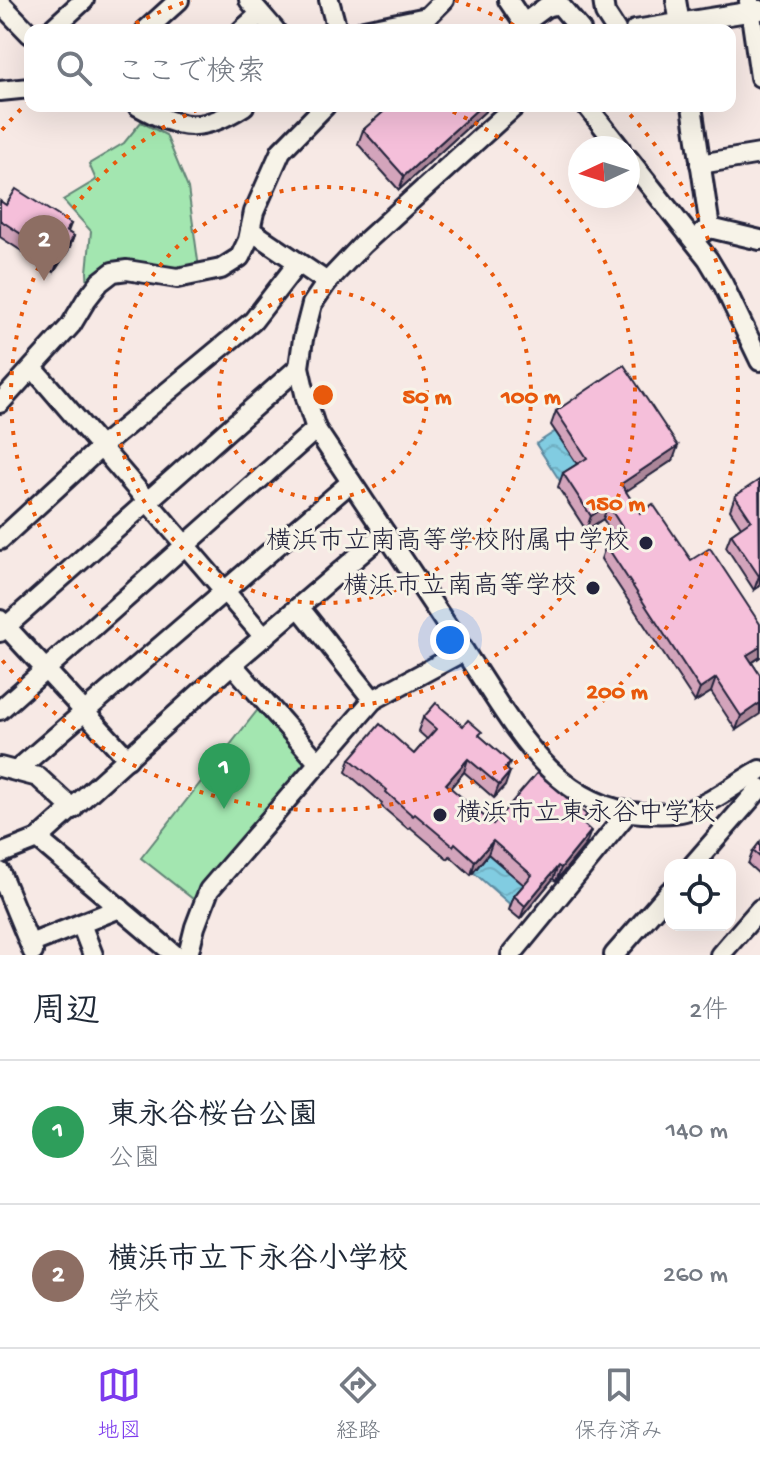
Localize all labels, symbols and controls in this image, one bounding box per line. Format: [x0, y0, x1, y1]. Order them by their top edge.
search box [24, 24, 736, 112]
icon: search [52, 46, 96, 90]
text: ここで検索 [116, 57, 266, 92]
north arrow [568, 136, 640, 208]
pin: 2 [18, 215, 70, 281]
centre of rings [309, 381, 337, 409]
text: 50 m [403, 384, 451, 413]
text: 100 m [500, 384, 561, 413]
text: 150 m [586, 491, 645, 520]
place label: 横浜市立南高等学校附属中学校 [266, 526, 630, 559]
marker: 横浜市立南高等学校附属中学校 [637, 534, 655, 552]
place label: 横浜市立南高等学校 [343, 571, 577, 604]
marker: 横浜市立南高等学校 [584, 579, 602, 597]
your location [430, 620, 470, 660]
text: 200 m [586, 679, 648, 708]
pin: 1 [198, 743, 250, 809]
place label: 横浜市立東永谷中学校 [456, 798, 716, 831]
marker: 横浜市立東永谷中学校 [431, 806, 449, 824]
map controls [664, 859, 736, 931]
button: locate [664, 859, 736, 931]
text: 周辺 [32, 994, 100, 1034]
text: 2件 [689, 997, 728, 1028]
text: 東永谷桜台公園 [108, 1100, 318, 1135]
text: 1 [53, 1117, 63, 1148]
text: 140 m [666, 1117, 728, 1148]
text: 公園 [108, 1145, 160, 1176]
text: 横浜市立下永谷小学校 [108, 1244, 408, 1279]
text: 2 [52, 1261, 64, 1292]
text: 260 m [663, 1261, 728, 1292]
text: 学校 [108, 1289, 160, 1320]
tab: 地図 [97, 1363, 141, 1446]
tab: 経路 [336, 1363, 380, 1446]
tab: 保存済み [575, 1363, 663, 1446]

